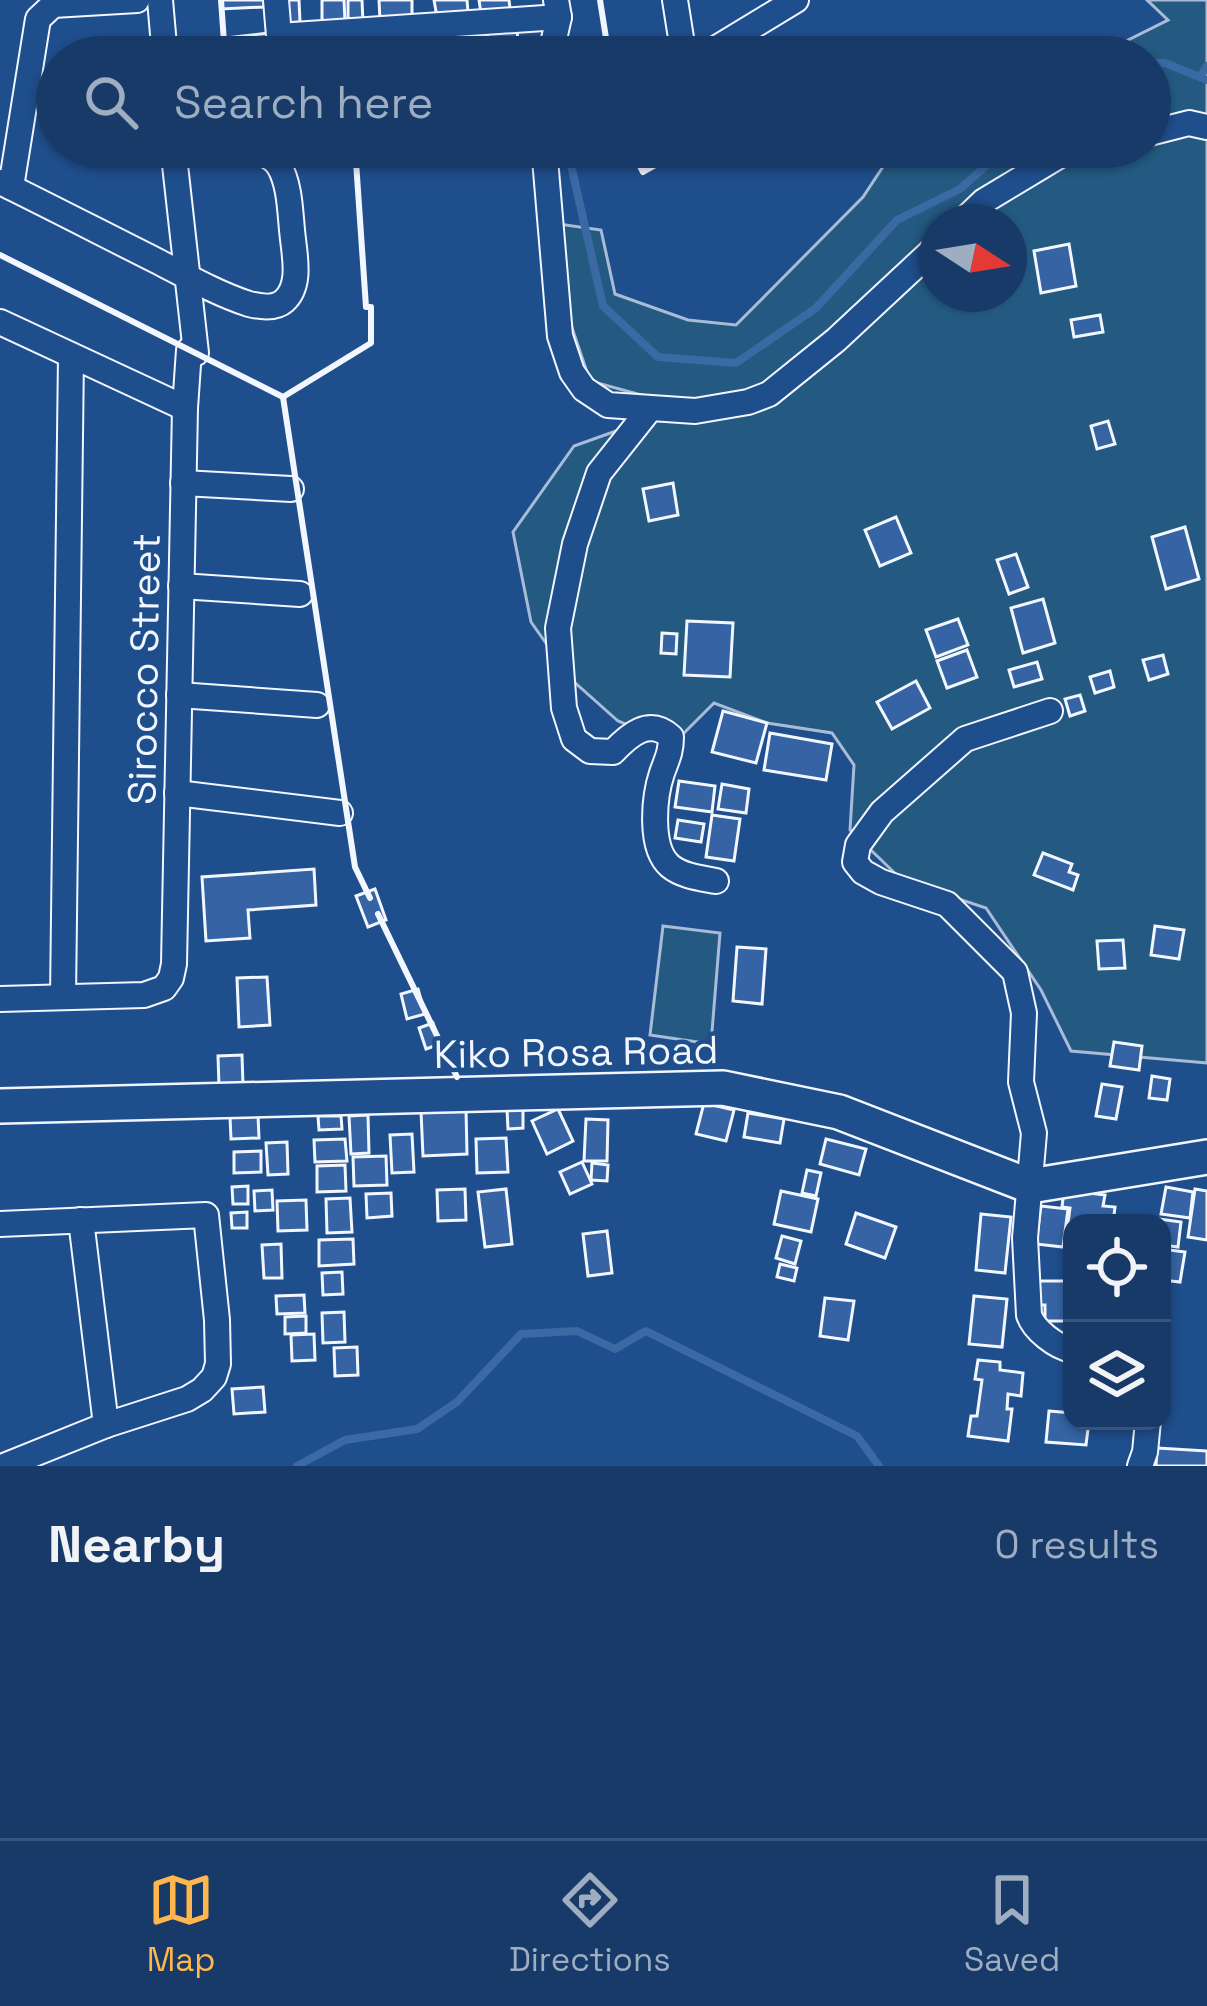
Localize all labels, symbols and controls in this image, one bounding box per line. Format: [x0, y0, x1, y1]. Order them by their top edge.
search box [36, 36, 1171, 168]
icon: search [78, 69, 144, 135]
text: Search here [174, 74, 433, 131]
north arrow [919, 204, 1027, 312]
street label: Sirocco Street [117, 533, 171, 805]
street label: Kiko Rosa Road [433, 1025, 719, 1079]
map controls [1063, 1214, 1171, 1430]
button: locate [1063, 1214, 1171, 1322]
button: layers [1063, 1322, 1171, 1430]
text: Nearby [48, 1512, 225, 1577]
text: 0 results [994, 1520, 1159, 1569]
tab: Map [147, 1867, 215, 1981]
tab: Directions [509, 1867, 671, 1981]
tab: Saved [964, 1867, 1060, 1981]

